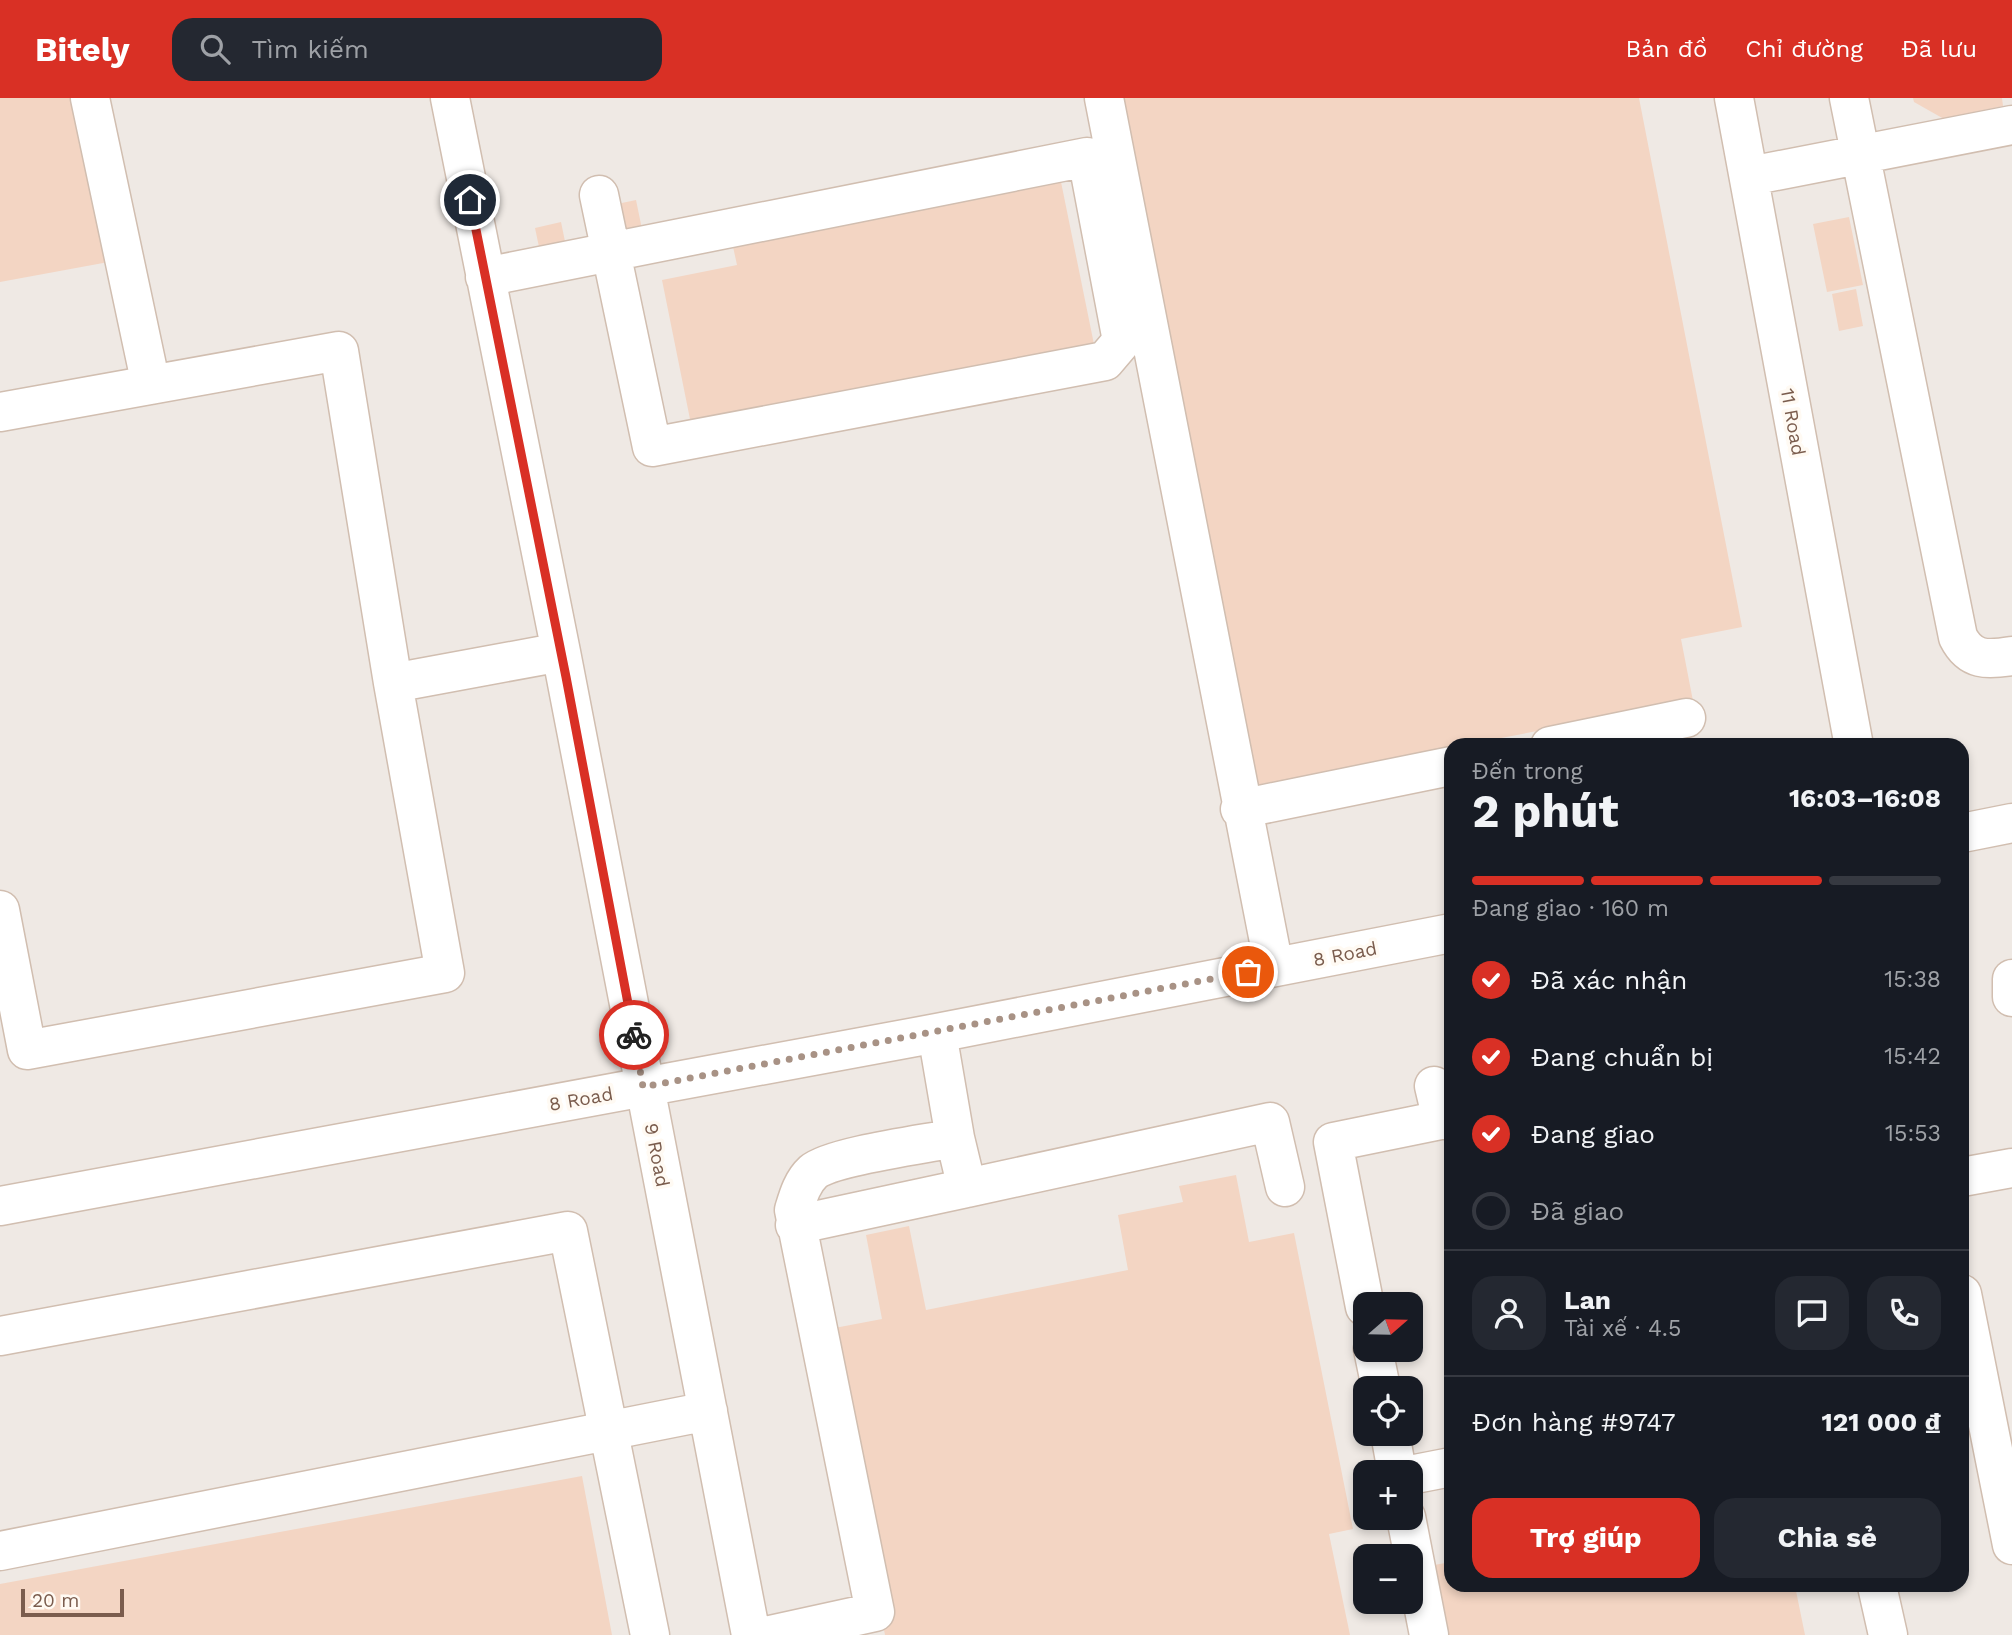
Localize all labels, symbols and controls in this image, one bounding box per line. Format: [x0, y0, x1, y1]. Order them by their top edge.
search box [172, 18, 662, 81]
text: Bitely [35, 30, 130, 69]
icon: search [196, 30, 234, 68]
text: Tìm kiếm [252, 34, 369, 64]
text: Bản đồ [1626, 35, 1707, 63]
text: Chỉ đường [1745, 35, 1863, 63]
text: Đã lưu [1901, 35, 1977, 63]
pin [440, 170, 500, 230]
icon: home [451, 181, 489, 219]
street label: 11 Road [1776, 387, 1810, 457]
text: Đến trong [1472, 758, 1583, 785]
text: 16:03–16:08 [1789, 783, 1941, 813]
text: 2 phút [1472, 784, 1619, 838]
text: Đang giao · 160 m [1472, 895, 1669, 922]
street label: 8 Road [1311, 937, 1379, 971]
pin [1218, 942, 1278, 1002]
icon: bag [1229, 953, 1267, 991]
icon: check [1472, 961, 1510, 999]
text: Đã xác nhận [1531, 965, 1687, 995]
text: 15:38 [1884, 966, 1941, 993]
courier [599, 1000, 669, 1070]
icon: bike [615, 1016, 653, 1054]
icon: check [1472, 1038, 1510, 1076]
text: Đang chuẩn bị [1531, 1042, 1713, 1072]
text: 15:42 [1884, 1043, 1941, 1070]
street label: 8 Road [547, 1082, 615, 1116]
icon: check [1472, 1115, 1510, 1153]
text: Đang giao [1531, 1119, 1655, 1149]
text: 15:53 [1885, 1120, 1941, 1147]
street label: 9 Road [640, 1121, 674, 1189]
text: Đã giao [1531, 1196, 1624, 1226]
button: person [1472, 1276, 1546, 1350]
button: chat [1775, 1276, 1849, 1350]
button: phone [1867, 1276, 1941, 1350]
text: Lan [1564, 1285, 1611, 1315]
north arrow [1353, 1292, 1423, 1362]
map controls [1353, 1292, 1423, 1614]
text: Tài xế · 4.5 [1564, 1315, 1681, 1342]
button: locate [1353, 1376, 1423, 1446]
text: Đơn hàng #9747 [1472, 1407, 1675, 1437]
text: 121 000 ₫ [1822, 1407, 1941, 1437]
button: + [1353, 1460, 1423, 1530]
button: Trợ giúp [1472, 1498, 1700, 1578]
button: Chia sẻ [1714, 1498, 1941, 1578]
button: − [1353, 1544, 1423, 1614]
scale bar [21, 1586, 124, 1618]
text: 20 m [32, 1589, 79, 1612]

